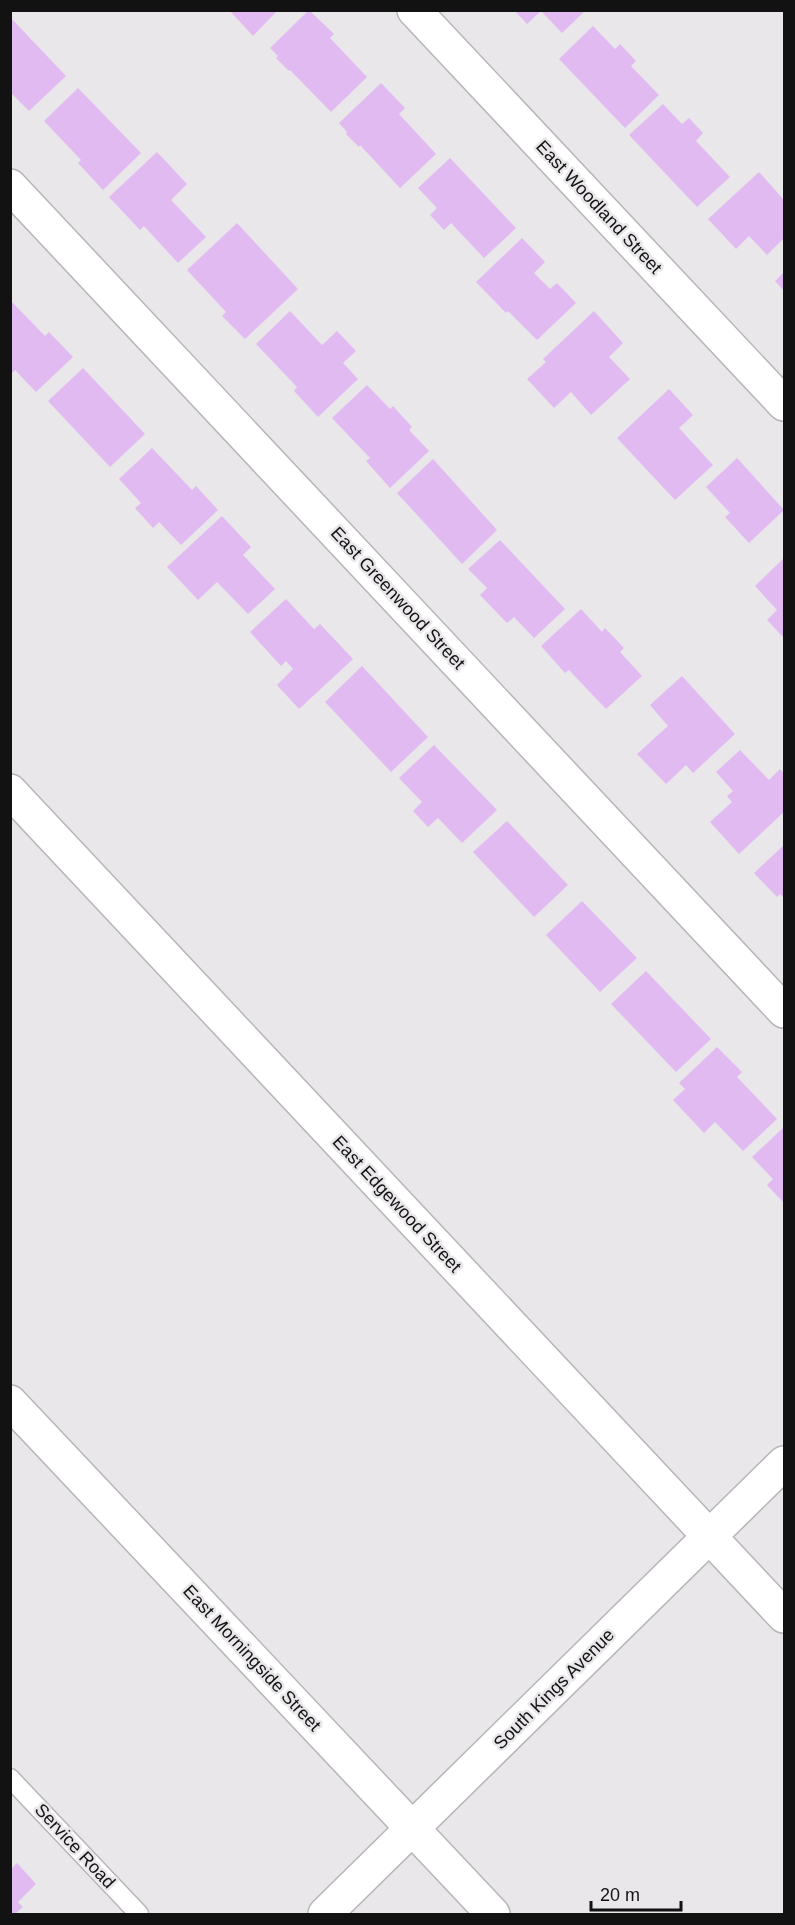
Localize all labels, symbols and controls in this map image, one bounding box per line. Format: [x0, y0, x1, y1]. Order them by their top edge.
street label: East Woodland Street [532, 136, 666, 278]
street label: East Greenwood Street [327, 523, 469, 673]
street label: East Edgewood Street [329, 1132, 465, 1276]
street label: East Morningside Street [179, 1581, 325, 1735]
street label: South Kings Avenue [490, 1625, 618, 1753]
street label: Service Road [31, 1800, 119, 1892]
scale bar [591, 1874, 681, 1912]
text: 20 m [600, 1885, 640, 1905]

